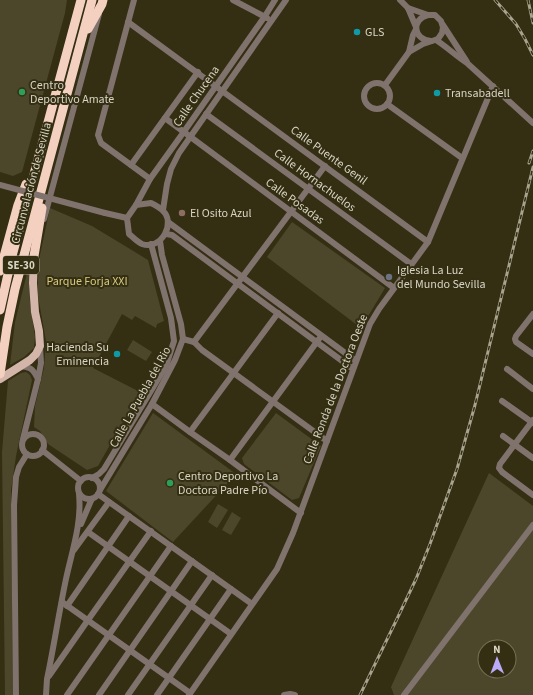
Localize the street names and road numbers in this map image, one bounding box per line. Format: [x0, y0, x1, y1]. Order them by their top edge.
street label: Calle Chucena [169, 62, 224, 130]
street label: Circunvalación de Sevilla [7, 121, 56, 246]
street label: Calle Puente Genil [287, 122, 371, 189]
street label: Calle Hornachuelos [270, 145, 359, 216]
street label: Calle Posadas [262, 174, 328, 229]
road number: SE-30 [3, 256, 39, 274]
street label: Calle Ronda de la Doctora Oeste [299, 312, 372, 467]
street label: Calle La Puebla del Rio [106, 344, 175, 451]

